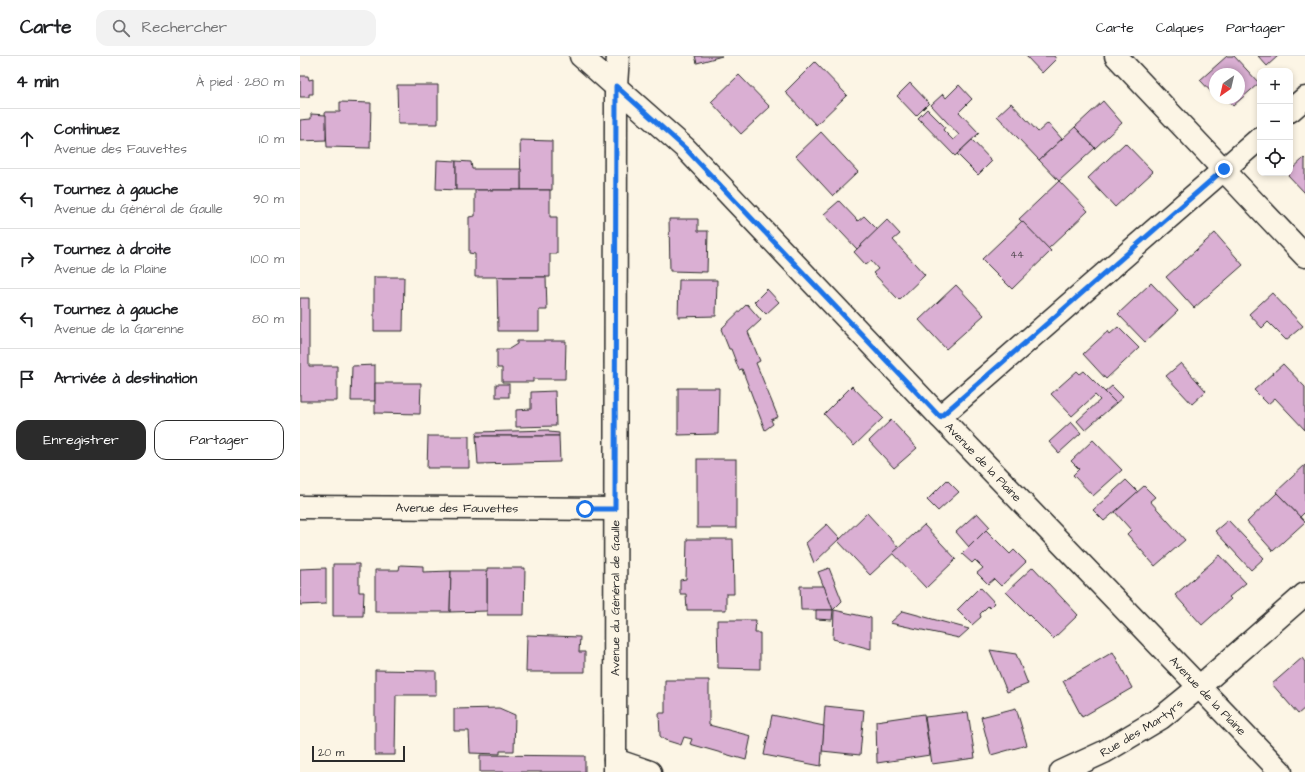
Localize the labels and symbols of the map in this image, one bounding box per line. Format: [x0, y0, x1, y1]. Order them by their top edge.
north arrow [1209, 68, 1245, 104]
route end [1215, 160, 1233, 178]
house number: 44 [1010, 248, 1024, 262]
street label: Avenue de la Plaine [941, 419, 1026, 506]
street label: Avenue des Fauvettes [396, 499, 518, 517]
route start [576, 500, 594, 518]
street label: Avenue du Général de Gaulle [607, 520, 624, 676]
street label: Avenue de la Plaine [1166, 652, 1250, 740]
street label: Rue des Martyrs [1097, 695, 1187, 761]
scale bar [312, 744, 405, 763]

